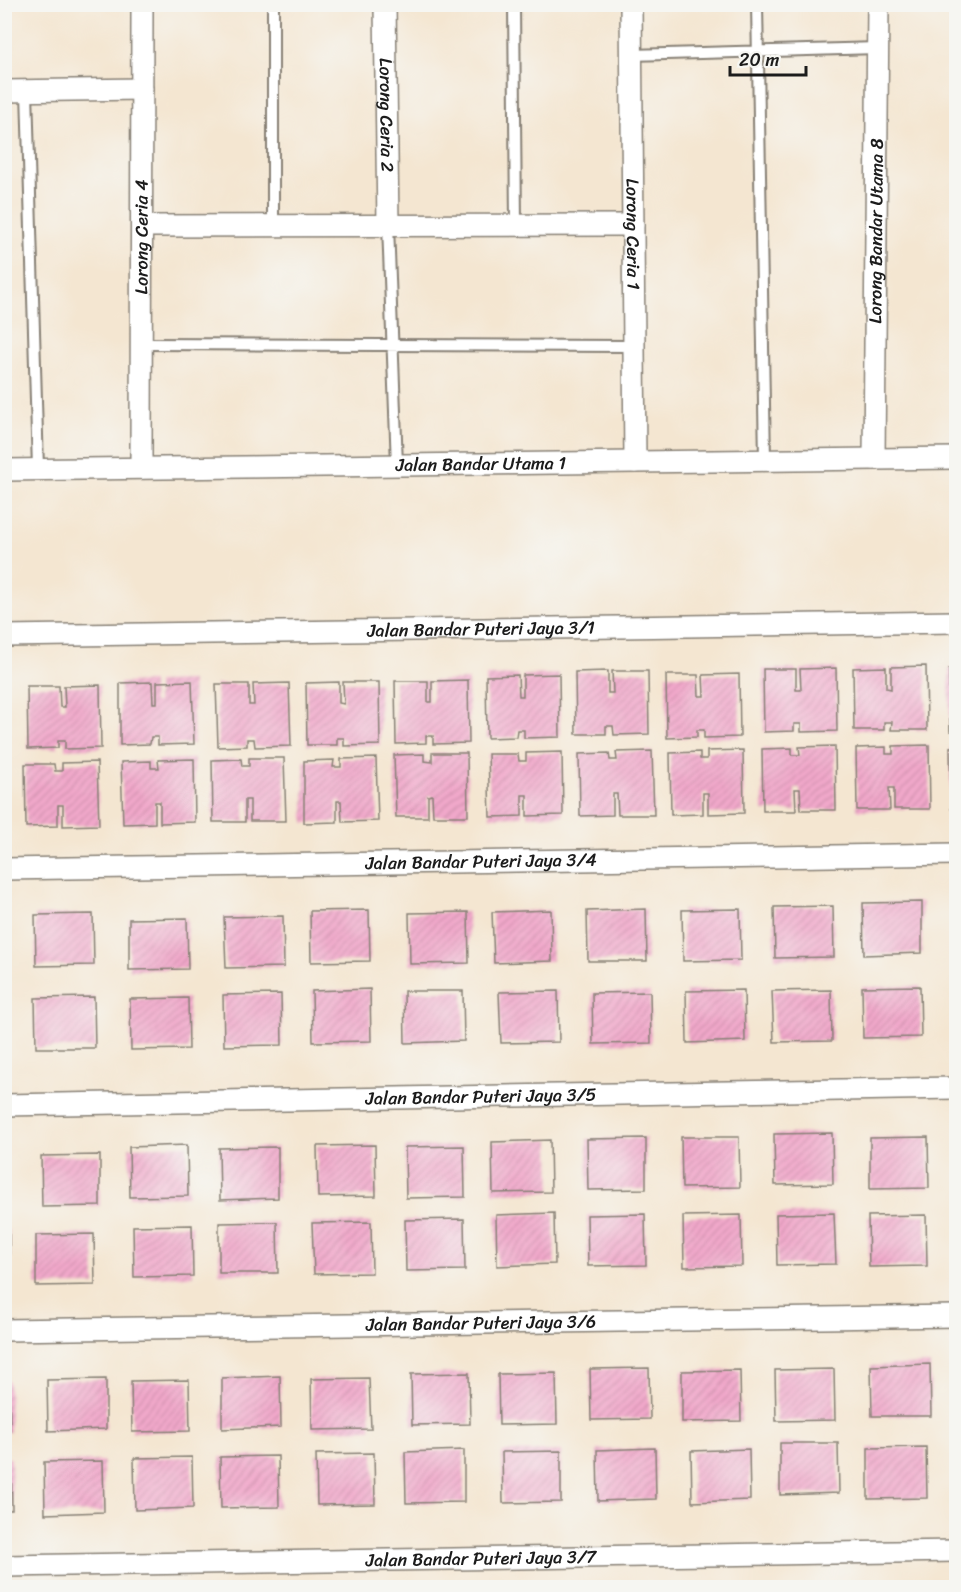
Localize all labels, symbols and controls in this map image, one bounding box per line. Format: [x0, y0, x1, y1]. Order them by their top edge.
scale bar [730, 39, 806, 77]
text: 20 m [739, 44, 779, 76]
street label: Lorong Ceria 2 [370, 58, 403, 172]
street label: Lorong Bandar Utama 8 [859, 138, 893, 324]
street label: Lorong Ceria 1 [617, 178, 649, 290]
street label: Lorong Ceria 4 [125, 180, 158, 294]
street label: Jalan Bandar Utama 1 [394, 447, 567, 481]
street label: Jalan Bandar Puteri Jaya 3/1 [366, 611, 595, 647]
street label: Jalan Bandar Puteri Jaya 3/4 [364, 844, 597, 879]
street label: Jalan Bandar Puteri Jaya 3/5 [364, 1078, 597, 1115]
street label: Jalan Bandar Puteri Jaya 3/6 [365, 1305, 596, 1341]
street label: Jalan Bandar Puteri Jaya 3/7 [365, 1541, 598, 1576]

